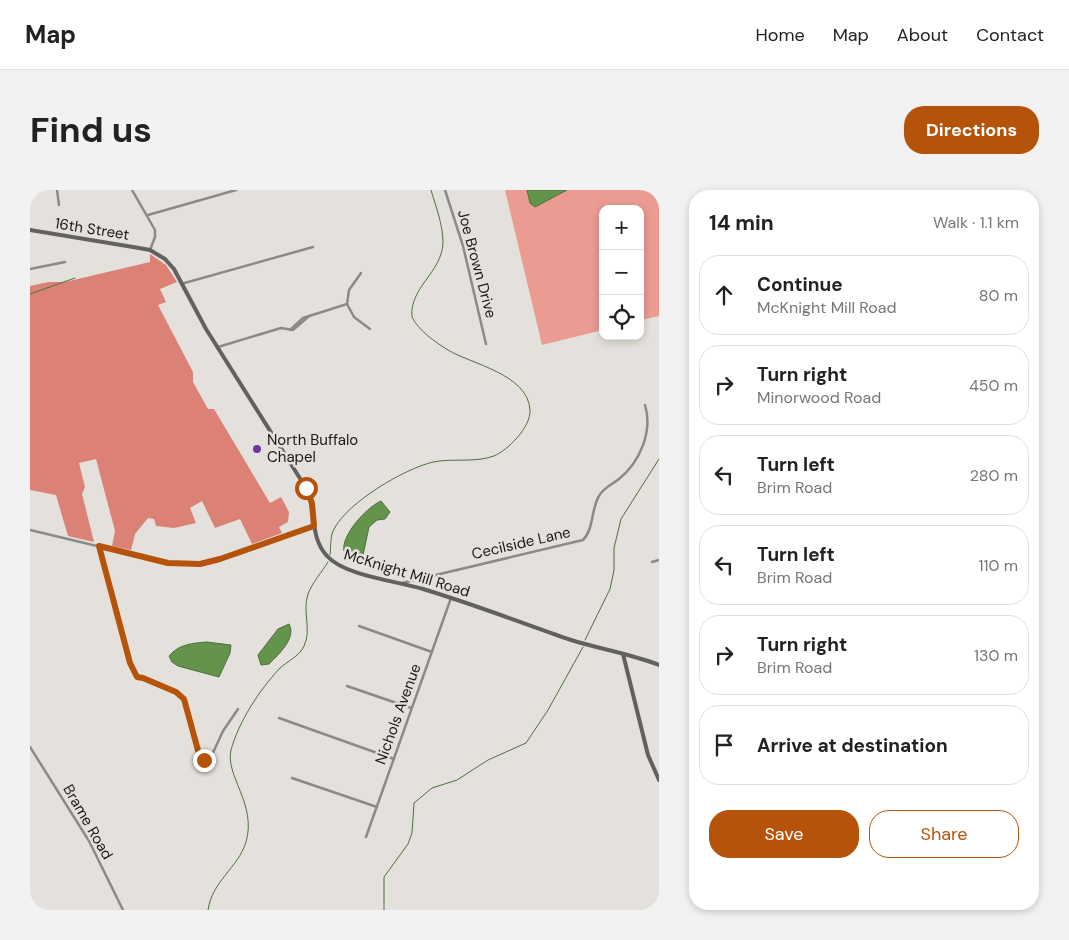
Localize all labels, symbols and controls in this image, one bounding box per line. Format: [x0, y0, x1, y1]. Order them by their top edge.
text: Map [25, 19, 76, 50]
text: Home [755, 23, 805, 47]
text: Map [833, 23, 869, 47]
text: About [897, 23, 948, 47]
text: Contact [976, 23, 1044, 47]
button: Directions [904, 106, 1039, 154]
text: Find us [30, 107, 152, 153]
map controls [599, 205, 644, 340]
button: + [599, 205, 644, 250]
street label: Joe Brown Drive [453, 208, 501, 320]
text: 14 min [709, 209, 774, 237]
text: Walk · 1.1 km [933, 212, 1019, 233]
street label: 16th Street [53, 213, 131, 245]
button: − [599, 250, 644, 295]
text: Continue [757, 272, 843, 297]
icon: ahead [710, 281, 738, 309]
text: 80 m [979, 285, 1018, 306]
button: locate [599, 295, 644, 340]
text: McKnight Mill Road [757, 297, 897, 318]
text: Turn right [757, 362, 847, 387]
icon: right [710, 371, 738, 399]
text: 450 m [969, 375, 1018, 396]
text: Minorwood Road [757, 387, 881, 408]
place label: North Buffalo Chapel [267, 430, 358, 467]
marker: North Buffalo Chapel [251, 443, 263, 455]
text: Turn left [757, 452, 835, 477]
icon: left [710, 461, 738, 489]
text: 280 m [970, 465, 1018, 486]
route start [295, 477, 318, 500]
text: Brim Road [757, 477, 832, 498]
street label: Cecilside Lane [470, 522, 572, 564]
text: Turn left [757, 542, 835, 567]
street label: McKnight Mill Road [342, 544, 472, 602]
icon: left [710, 551, 738, 579]
text: 110 m [979, 555, 1018, 576]
text: Brim Road [757, 567, 832, 588]
text: Turn right [757, 632, 847, 657]
icon: right [710, 641, 738, 669]
text: 130 m [974, 645, 1018, 666]
text: Brim Road [757, 657, 832, 678]
street label: Nichols Avenue [370, 661, 426, 767]
icon: arrive [710, 731, 738, 759]
text: Arrive at destination [757, 733, 948, 758]
route end [193, 749, 216, 772]
street label: Brame Road [58, 781, 118, 863]
button: Save [709, 810, 859, 858]
button: Share [869, 810, 1019, 858]

